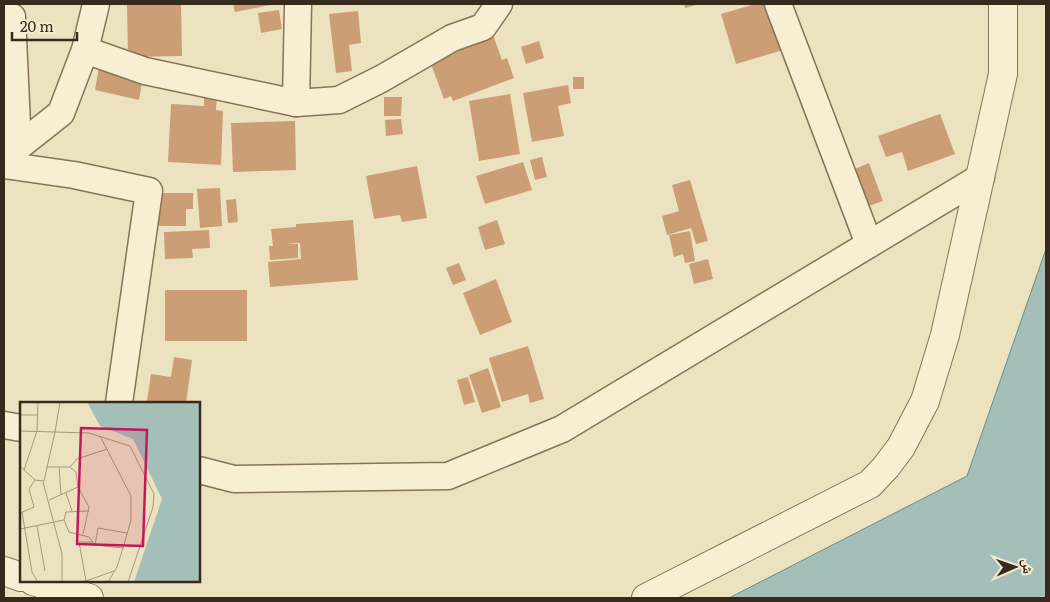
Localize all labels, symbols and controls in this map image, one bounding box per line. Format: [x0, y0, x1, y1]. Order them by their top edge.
scale bar [12, 10, 78, 42]
text: 20 m [20, 14, 54, 37]
inset map [20, 402, 200, 582]
north arrow [990, 542, 1040, 592]
text: ش [1019, 559, 1039, 574]

